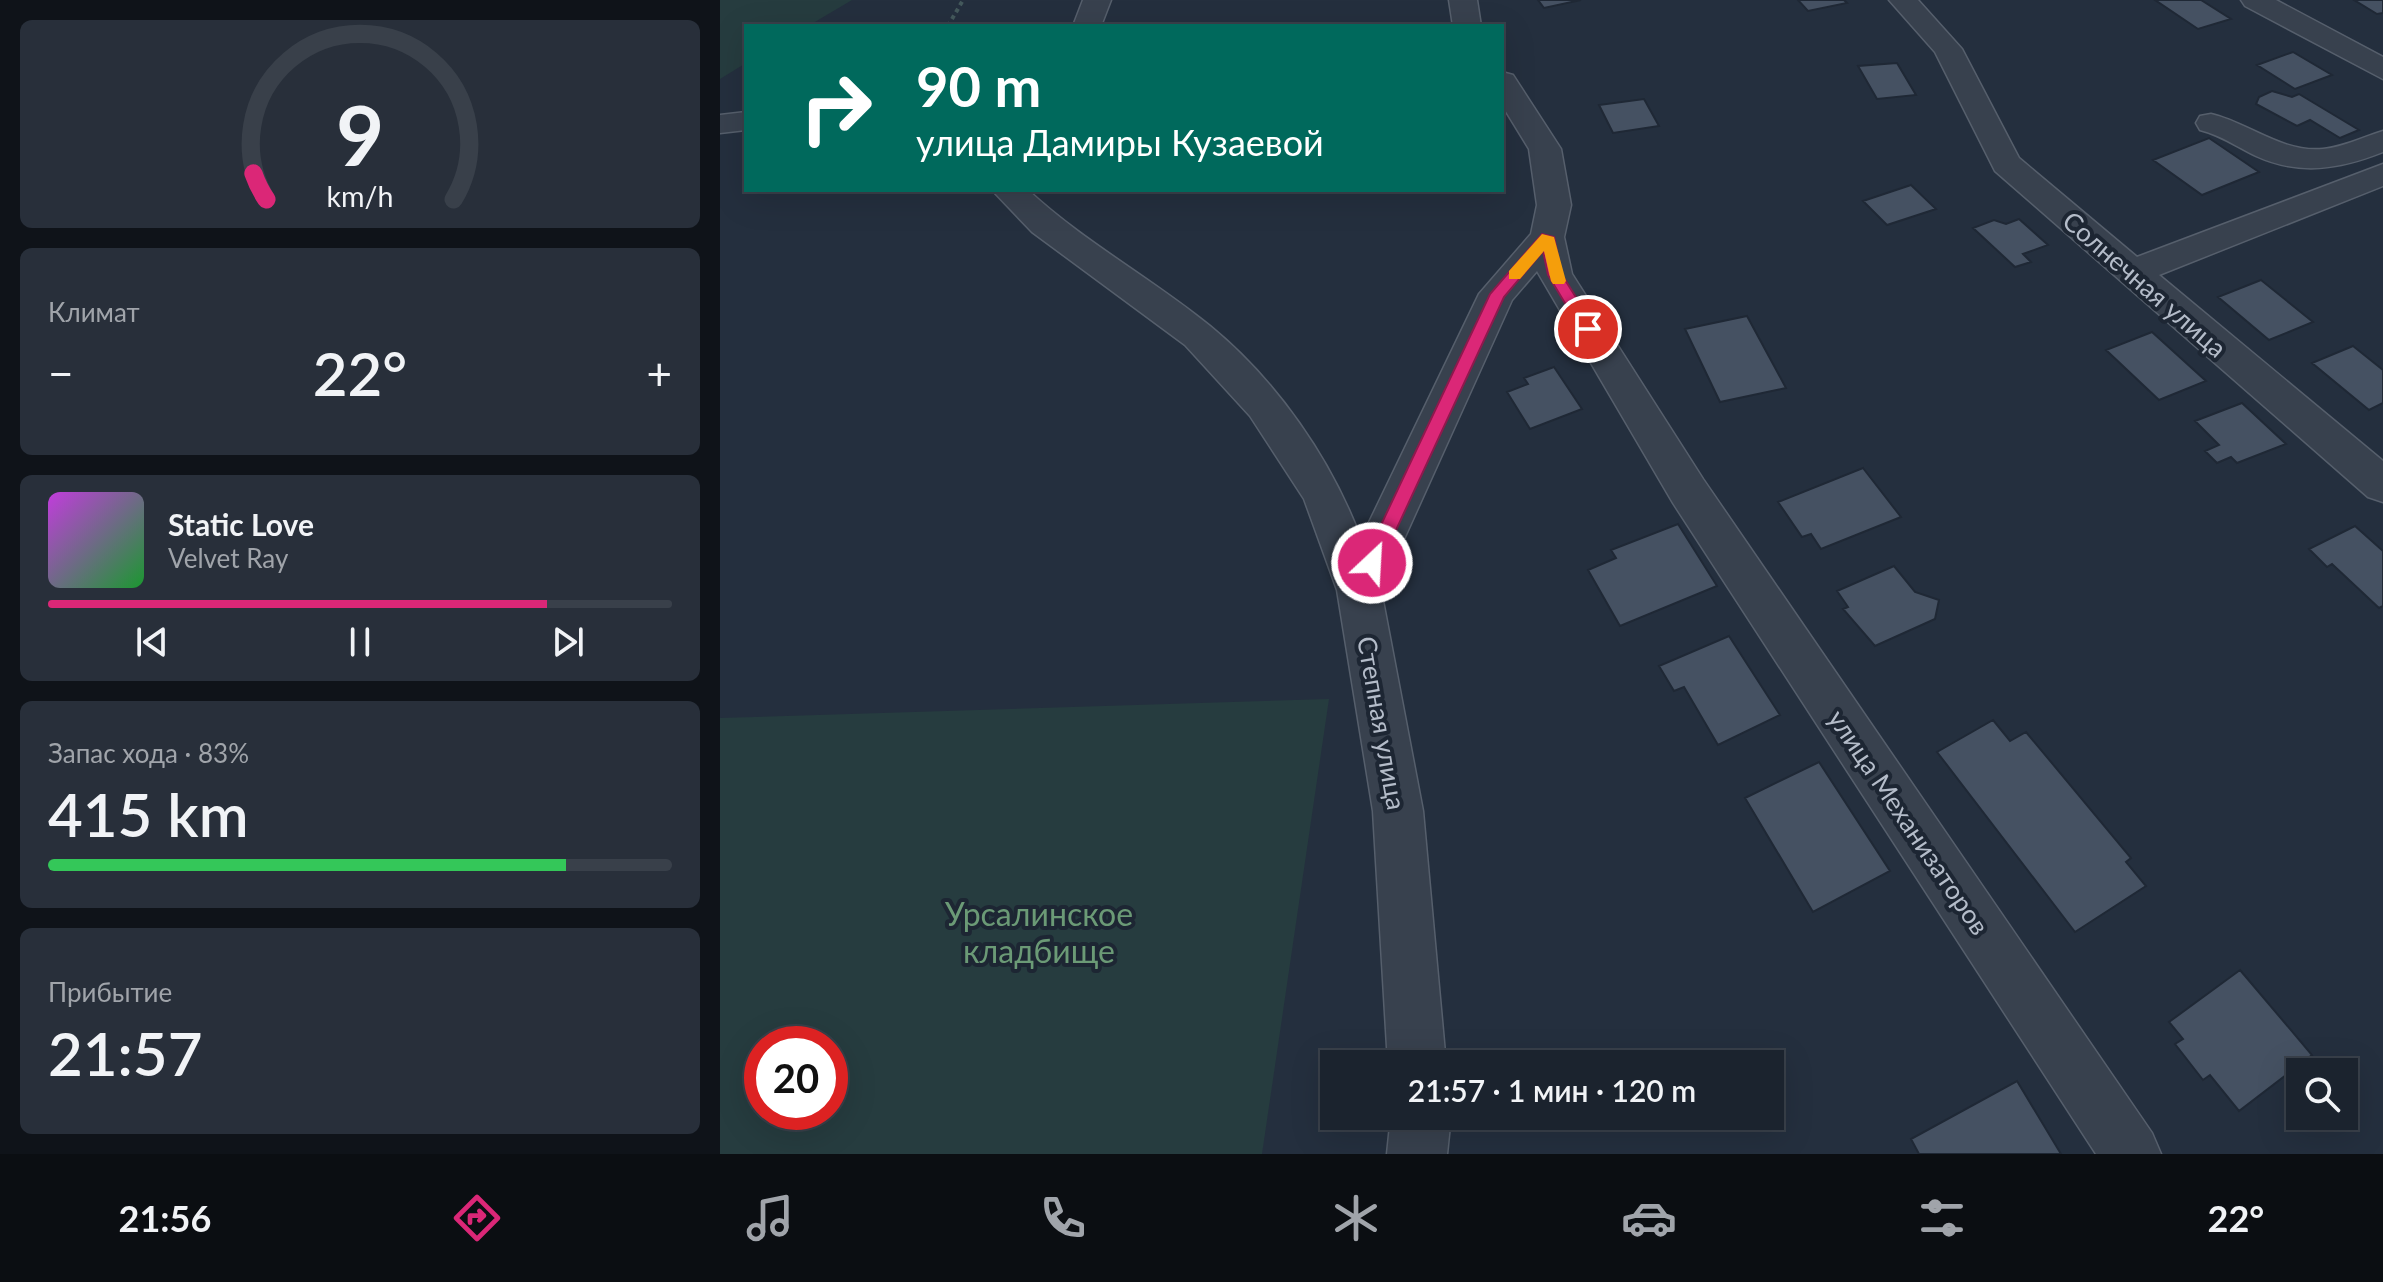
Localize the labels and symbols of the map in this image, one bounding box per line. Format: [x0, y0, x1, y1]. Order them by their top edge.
street label: Солнечная улица [2057, 204, 2233, 364]
pin [1554, 295, 1622, 363]
position arrow [1330, 521, 1414, 605]
street label: Степная улица [1351, 634, 1413, 812]
street label: улица Механизаторов [1822, 704, 1996, 940]
park label: Урсалинское кладбище [945, 894, 1133, 970]
speed limit sign: 20 [744, 1026, 848, 1130]

